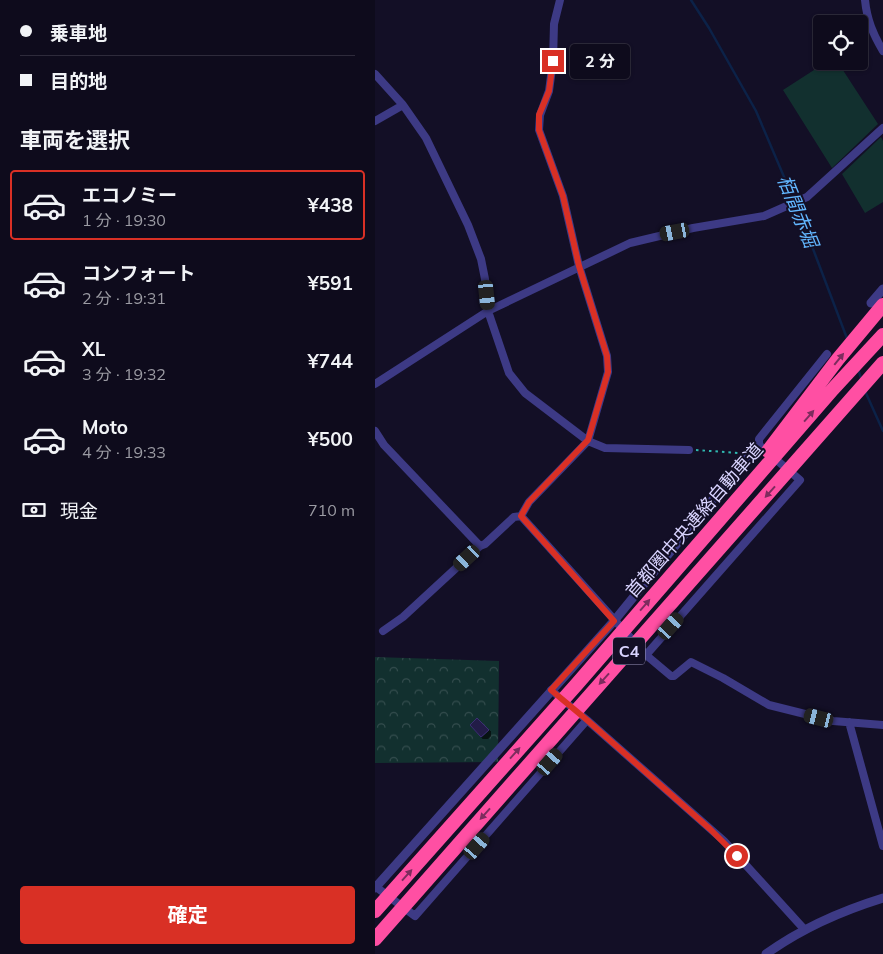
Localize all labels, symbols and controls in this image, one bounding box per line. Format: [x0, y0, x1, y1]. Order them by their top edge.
map controls [813, 15, 868, 70]
button: locate [813, 15, 868, 70]
text: 乗車地 [50, 21, 107, 45]
callout: 2 分 [571, 44, 631, 78]
route end [542, 50, 564, 72]
text: 2 分 [585, 51, 615, 71]
text: 目的地 [50, 69, 107, 93]
text: 車両を選択 [20, 126, 130, 154]
water label: 栢間赤堀 [773, 171, 824, 254]
icon: car [22, 183, 67, 228]
text: エコノミー [82, 183, 177, 207]
text: ¥438 [307, 193, 353, 217]
text: 1 分 · 19:30 [82, 210, 166, 230]
car [658, 222, 691, 242]
icon: car [22, 261, 67, 306]
text: コンフォート [82, 261, 195, 285]
text: ¥591 [307, 271, 353, 295]
car [477, 279, 496, 311]
text: 2 分 · 19:31 [82, 288, 166, 308]
text: XL [82, 337, 105, 361]
icon: car [22, 339, 67, 384]
text: ¥744 [307, 349, 353, 373]
one-way arrow [833, 353, 844, 366]
text: 3 分 · 19:32 [82, 364, 166, 384]
one-way arrow [804, 410, 815, 423]
text: Moto [82, 415, 128, 439]
icon: car [22, 417, 67, 462]
text: ¥500 [307, 427, 353, 451]
street label: 首都圏中央連絡自動車道 [620, 438, 768, 602]
text: 4 分 · 19:33 [82, 442, 166, 462]
one-way arrow [764, 485, 776, 497]
icon: cash [20, 496, 48, 524]
text: 現金 [60, 499, 98, 523]
text: 710 m [308, 500, 355, 520]
car [450, 542, 483, 574]
one-way arrow [639, 599, 651, 611]
car [655, 610, 686, 642]
road number: C4 [613, 637, 645, 664]
one-way arrow [599, 672, 610, 685]
car [802, 707, 835, 729]
car [534, 746, 565, 778]
one-way arrow [509, 748, 521, 760]
one-way arrow [479, 807, 491, 819]
car [461, 830, 492, 862]
route start [726, 845, 748, 867]
one-way arrow [402, 868, 413, 881]
button: 確定 [20, 886, 355, 944]

